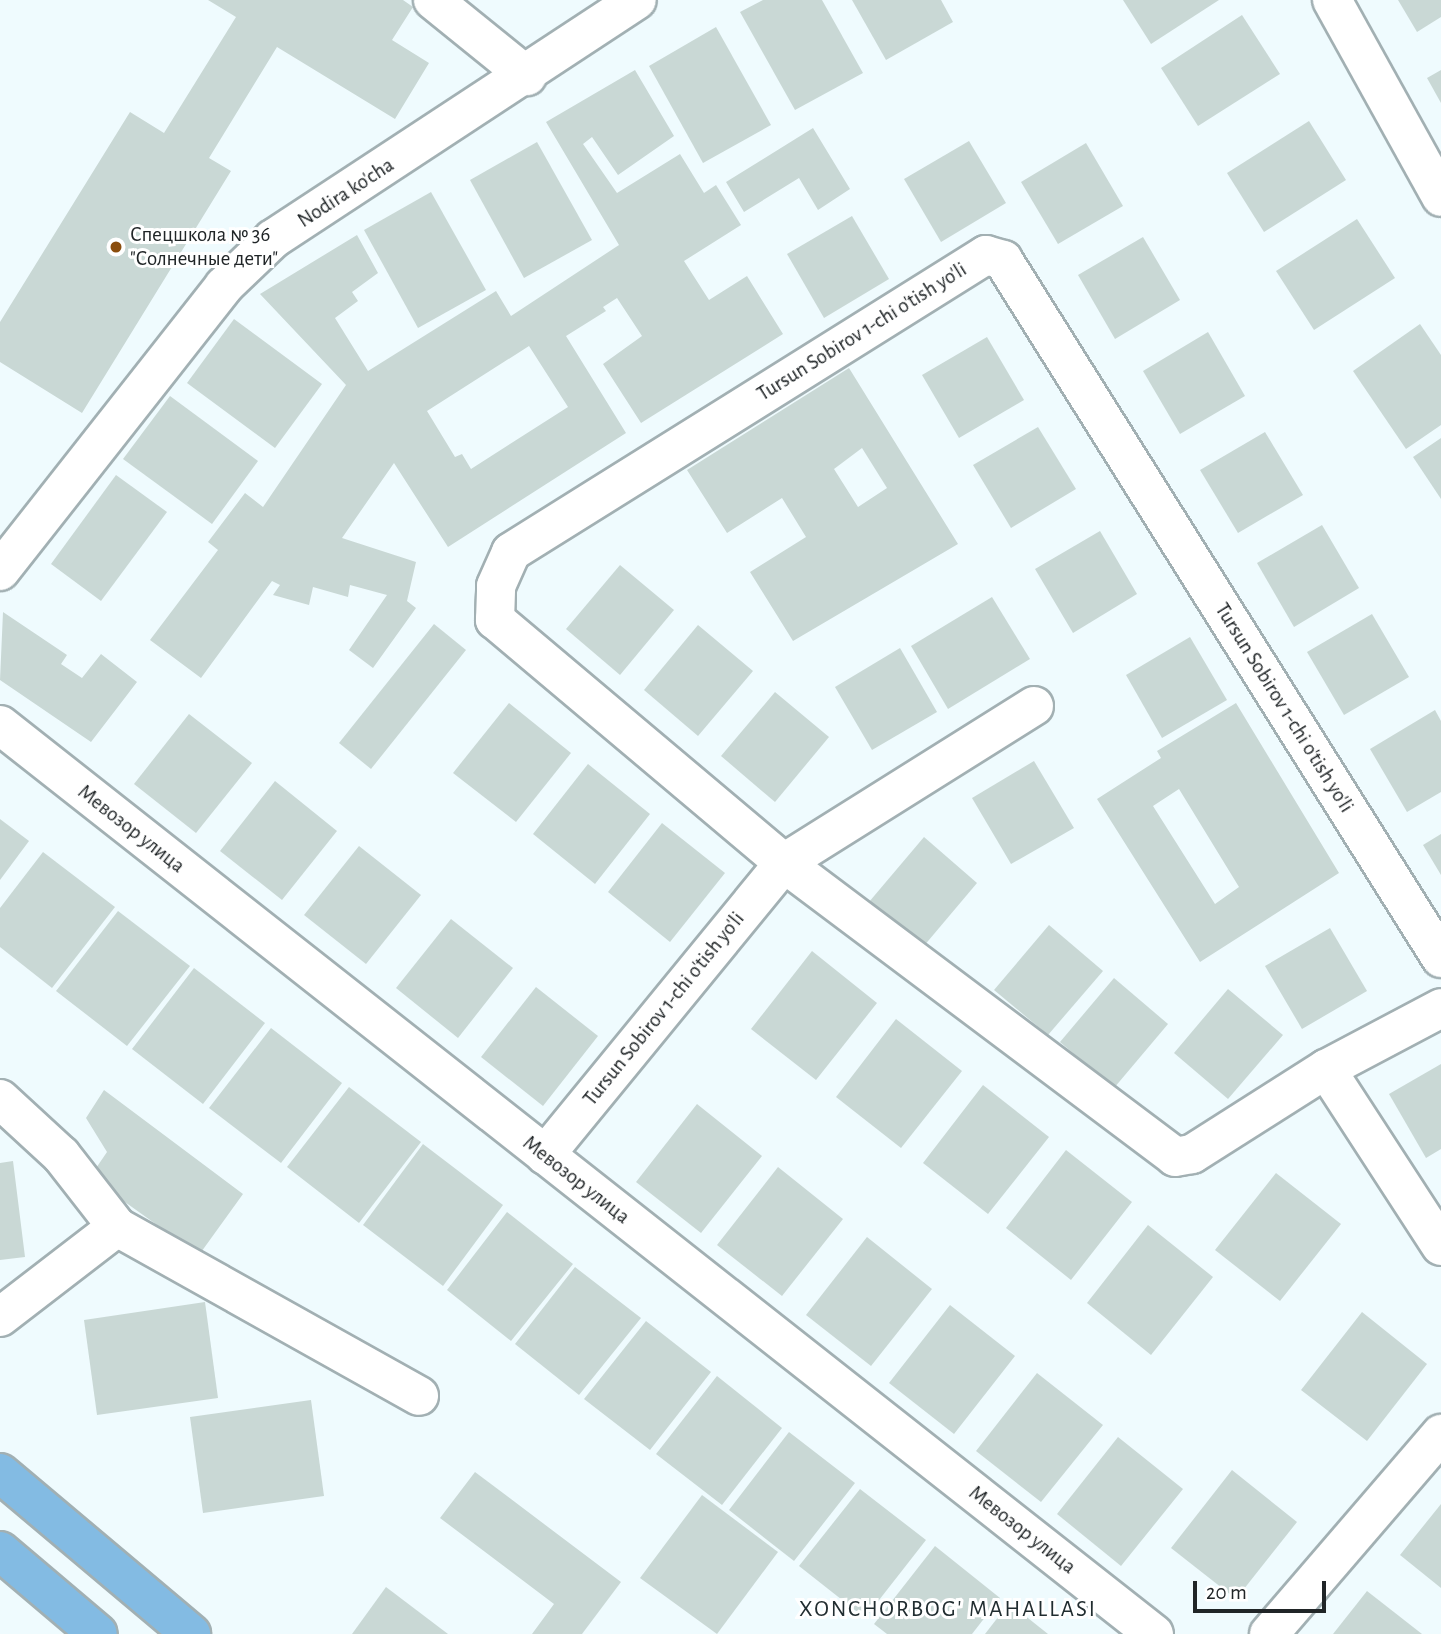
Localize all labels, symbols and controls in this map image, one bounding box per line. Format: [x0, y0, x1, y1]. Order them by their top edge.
street label: Nodira ko'cha [293, 153, 399, 233]
place label: Спецшкола № 36 "Солнечные дети" [130, 222, 278, 272]
marker: Спецшкола № 36 "Солнечные дети" [108, 239, 124, 255]
street label: Tursun Sobirov 1-chi o'tish yo'li [753, 257, 971, 407]
street label: Tursun Sobirov 1-chi o'tish yo'li [1209, 599, 1359, 817]
street label: Мевозор улица [72, 779, 190, 879]
street label: Tursun Sobirov 1-chi o'tish yo'li [578, 907, 750, 1111]
street label: Мевозор улица [517, 1130, 635, 1230]
street label: Мевозор улица [963, 1480, 1081, 1580]
scale bar [1196, 1568, 1329, 1612]
text: 20 m [1206, 1582, 1247, 1603]
district label: XONCHORBOG' MAHALLASI [802, 1596, 1094, 1624]

